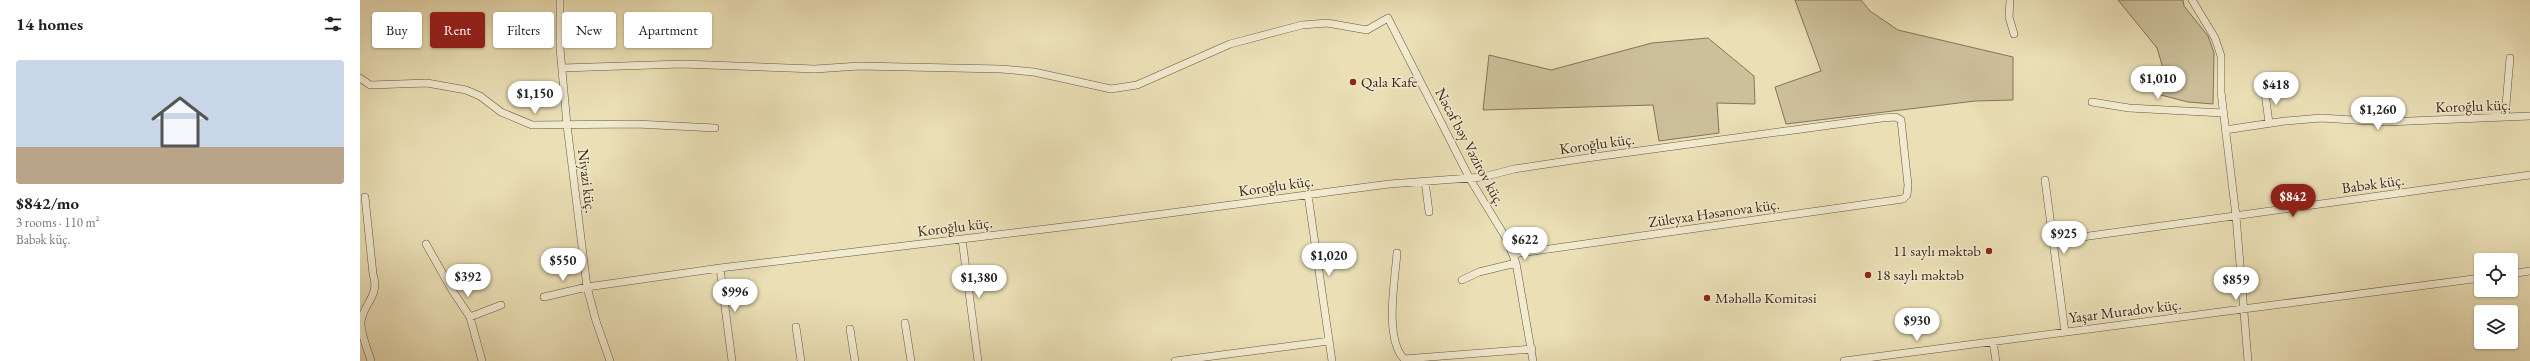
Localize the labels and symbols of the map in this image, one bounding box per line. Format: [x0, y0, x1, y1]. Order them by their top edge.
pin: $1,010 [2125, 66, 2191, 100]
place label: Qala Kafe [1361, 72, 1418, 91]
pin: $418 [2252, 72, 2300, 106]
marker: Qala Kafe [1348, 77, 1358, 87]
pin: $1,150 [502, 81, 568, 115]
street label: Nəcəf bəy Vəzirov küç. [1431, 84, 1510, 209]
street label: Koroğlu küç. [2435, 95, 2511, 116]
pin: $1,260 [2345, 97, 2411, 131]
street label: Koroğlu küç. [1558, 129, 1636, 158]
street label: Niyazi küç. [574, 148, 601, 214]
street label: Babək küç. [2340, 170, 2405, 197]
street label: Koroğlu küç. [1237, 171, 1315, 200]
pin: $842 [2269, 184, 2317, 218]
street label: Züleyxa Həsənova küç. [1647, 194, 1781, 231]
street label: Koroğlu küç. [916, 212, 994, 241]
pin: $925 [2040, 221, 2088, 255]
pin: $622 [1501, 227, 1549, 261]
place label: 11 saylı məktəb [1893, 241, 1981, 260]
pin: $1,020 [1296, 243, 1362, 277]
marker: 11 saylı məktəb [1984, 246, 1994, 256]
pin: $550 [539, 248, 587, 282]
pin: $392 [444, 264, 492, 298]
pin: $1,380 [946, 265, 1012, 299]
place label: 18 saylı məktəb [1876, 265, 1964, 284]
pin: $859 [2212, 267, 2260, 301]
marker: 18 saylı məktəb [1863, 270, 1873, 280]
pin: $996 [711, 279, 759, 313]
place label: Məhəllə Komitəsi [1715, 288, 1817, 307]
marker: Məhəllə Komitəsi [1702, 293, 1712, 303]
street label: Yaşar Muradov küç. [2068, 294, 2182, 327]
pin: $930 [1893, 308, 1941, 342]

